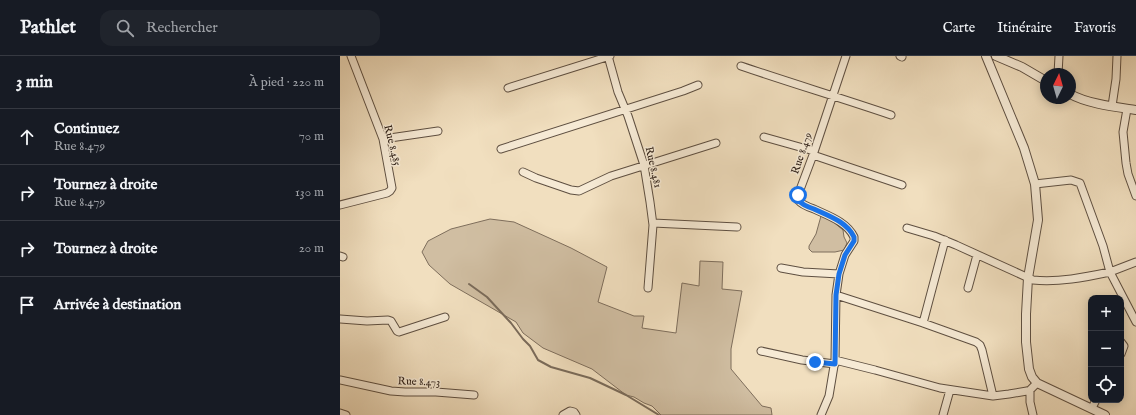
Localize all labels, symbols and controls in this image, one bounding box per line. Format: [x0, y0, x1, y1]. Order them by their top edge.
search box [100, 10, 380, 46]
text: Pathlet [20, 16, 76, 40]
icon: search [114, 17, 136, 39]
text: Rechercher [146, 18, 218, 37]
text: Carte [943, 19, 975, 37]
text: Itinéraire [997, 19, 1052, 37]
text: Favoris [1074, 19, 1116, 37]
north arrow [1040, 68, 1076, 104]
text: 3 min [16, 72, 53, 93]
text: À pied · 220 m [249, 74, 324, 91]
text: Continuez [54, 119, 119, 138]
street label: Rue 8.485 [380, 123, 404, 167]
icon: ahead [16, 126, 38, 148]
text: 70 m [299, 128, 324, 145]
street label: Rue 8.479 [788, 130, 816, 176]
text: Rue 8.479 [54, 138, 105, 155]
street label: Rue 8.481 [641, 145, 665, 189]
text: Tournez à droite [54, 175, 157, 194]
icon: right [16, 182, 38, 204]
text: 130 m [295, 184, 324, 201]
route start [789, 186, 807, 204]
text: Rue 8.479 [54, 194, 105, 211]
icon: right [16, 238, 38, 260]
text: Tournez à droite [54, 239, 157, 258]
text: 20 m [299, 240, 324, 257]
icon: arrive [16, 294, 38, 316]
text: Arrivée à destination [54, 295, 181, 314]
map controls [1088, 295, 1124, 403]
button: + [1088, 295, 1124, 331]
button: − [1088, 331, 1124, 367]
route end [806, 353, 824, 371]
button: locate [1088, 367, 1124, 403]
street label: Rue 8.473 [397, 374, 440, 390]

